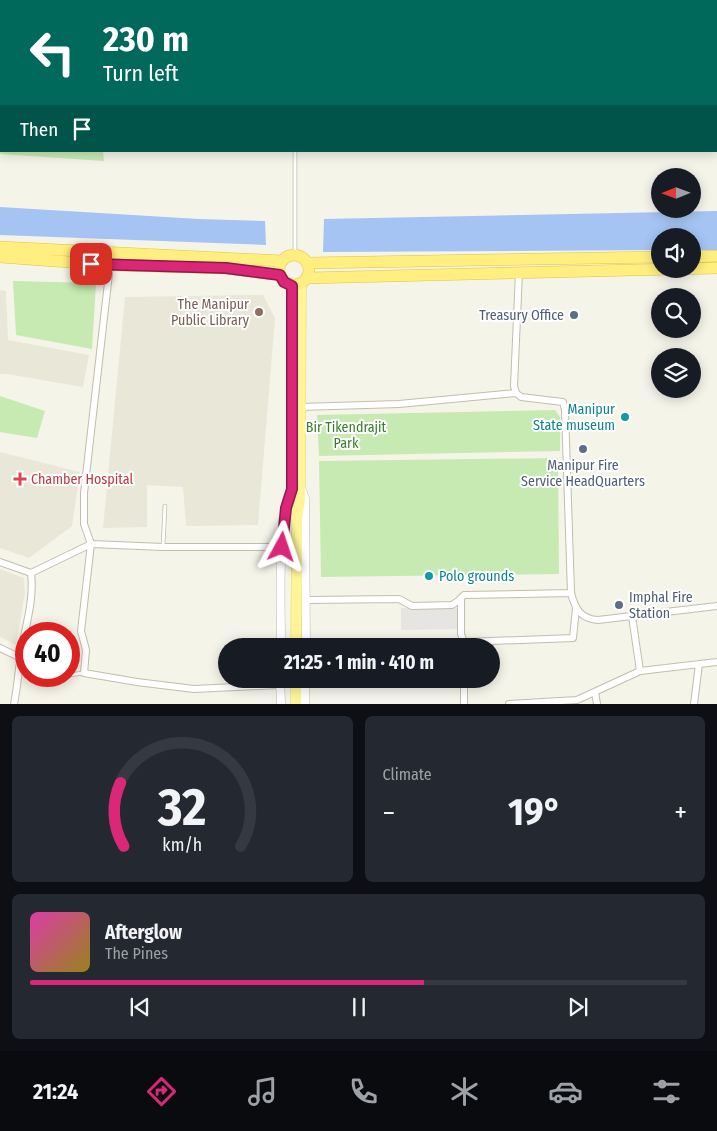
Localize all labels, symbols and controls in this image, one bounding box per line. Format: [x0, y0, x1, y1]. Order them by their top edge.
text: 230 m [103, 18, 189, 60]
icon: left [20, 20, 85, 85]
text: Turn left [103, 60, 179, 87]
icon: arrive [68, 115, 96, 143]
text: Then [20, 118, 58, 141]
north arrow [651, 168, 701, 218]
map controls [651, 168, 701, 398]
button: sound [651, 228, 701, 278]
pin [70, 243, 112, 285]
icon: arrive [77, 250, 105, 278]
button: search [651, 288, 701, 338]
place label: The Manipur Public Library [171, 296, 250, 329]
marker: The Manipur Public Library [253, 306, 265, 318]
place label: Treasury Office [479, 307, 564, 324]
marker: Treasury Office [568, 309, 580, 321]
button: layers [651, 348, 701, 398]
place label: Manipur State museum [533, 401, 615, 434]
marker: Manipur State museum [619, 411, 631, 423]
park label: Bir Tikendrajit Park [306, 419, 387, 452]
marker: Manipur Fire Service HeadQuarters [577, 443, 589, 455]
place label: Manipur Fire Service HeadQuarters [521, 457, 645, 490]
place label: Chamber Hospital [31, 471, 134, 488]
marker: Chamber Hospital [13, 472, 27, 486]
position arrow [255, 520, 307, 572]
place label: Polo grounds [439, 568, 514, 585]
marker: Polo grounds [423, 570, 435, 582]
place label: Imphal Fire Station [629, 589, 693, 622]
marker: Imphal Fire Station [613, 599, 625, 611]
speed limit sign: 40 [15, 622, 80, 687]
text: 21:25 · 1 min · 410 m [284, 651, 434, 674]
text: Climate [383, 765, 432, 784]
text: 32 [157, 776, 206, 839]
text: 19° [508, 789, 561, 835]
text: − [383, 796, 395, 829]
text: + [674, 796, 687, 829]
text: km/h [162, 834, 202, 856]
text: Afterglow [105, 921, 182, 944]
text: The Pines [105, 944, 168, 963]
icon: previous [126, 993, 154, 1021]
icon: pause [345, 993, 373, 1021]
icon: next [564, 993, 592, 1021]
icon: directions [144, 1074, 179, 1109]
icon: music [245, 1074, 280, 1109]
icon: phone [346, 1074, 381, 1109]
icon: climate [447, 1074, 482, 1109]
icon: car [548, 1074, 583, 1109]
icon: filters [649, 1074, 684, 1109]
text: 21:24 [33, 1078, 78, 1105]

